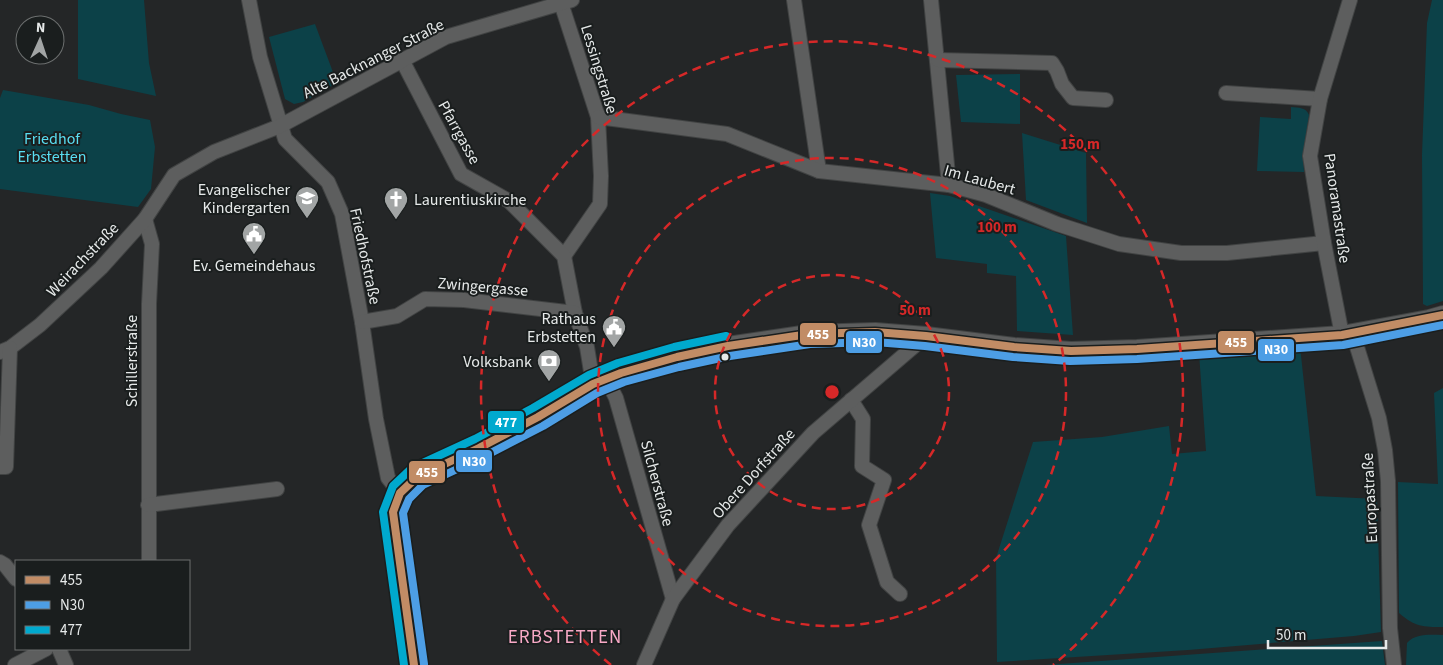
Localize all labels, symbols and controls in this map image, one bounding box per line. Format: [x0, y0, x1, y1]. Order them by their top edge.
street label: Alte Backnanger Straße [299, 14, 448, 104]
north arrow [15, 15, 65, 65]
text: N [35, 18, 46, 38]
street label: Lessingstraße [575, 22, 623, 116]
street label: Pfarrgasse [433, 97, 486, 168]
park label: Friedhof Erbstetten [17, 128, 87, 168]
text: 150 m [1060, 134, 1100, 155]
street label: Panoramastraße [1318, 152, 1356, 264]
street label: Im Laubert [942, 159, 1018, 201]
place label: Evangelischer Kindergarten [198, 179, 290, 219]
school or university icon: Evangelischer Kindergarten [294, 185, 320, 219]
church icon: Laurentiuskirche [383, 186, 409, 220]
place label: Laurentiuskirche [414, 189, 527, 211]
street label: Friedhofstraße [344, 206, 386, 306]
text: 100 m [977, 217, 1017, 238]
street label: Weirachstraße [42, 218, 124, 302]
public building icon: Ev. Gemeindehaus [241, 221, 267, 255]
place label: Ev. Gemeindehaus [192, 255, 316, 277]
street label: Zwingergasse [437, 272, 529, 302]
text: 50 m [899, 300, 931, 321]
place label: Rathaus Erbstetten [527, 308, 596, 348]
public building icon: Rathaus Erbstetten [601, 314, 627, 348]
street label: Schillerstraße [121, 315, 143, 407]
line badge: 455 [799, 322, 837, 346]
text: 455 [807, 325, 829, 345]
line badge: N30 [845, 330, 883, 354]
line badge: 455 [1217, 330, 1255, 354]
text: N30 [852, 333, 876, 353]
text: 455 [1225, 333, 1247, 353]
line badge: N30 [1257, 338, 1295, 362]
text: N30 [1264, 340, 1288, 360]
bank icon: Volksbank [536, 348, 562, 382]
place label: Volksbank [463, 351, 532, 373]
unlabelled marker [720, 352, 730, 362]
centre of rings [823, 383, 841, 401]
line badge: 477 [487, 410, 525, 434]
text: 477 [495, 413, 517, 433]
street label: Obere Dorfstraße [707, 424, 800, 524]
street label: Silcherstraße [635, 438, 679, 529]
line badge: N30 [455, 449, 493, 473]
text: N30 [462, 452, 486, 472]
street label: Europastraße [1357, 452, 1383, 544]
line badge: 455 [408, 460, 446, 484]
text: 455 [416, 463, 438, 483]
legend [15, 560, 190, 650]
text: 455 [60, 570, 82, 591]
text: N30 [60, 595, 85, 616]
scale bar [1268, 618, 1386, 650]
text: 477 [60, 620, 82, 641]
district label: ERBSTETTEN [508, 624, 622, 651]
text: 50 m [1276, 625, 1306, 646]

